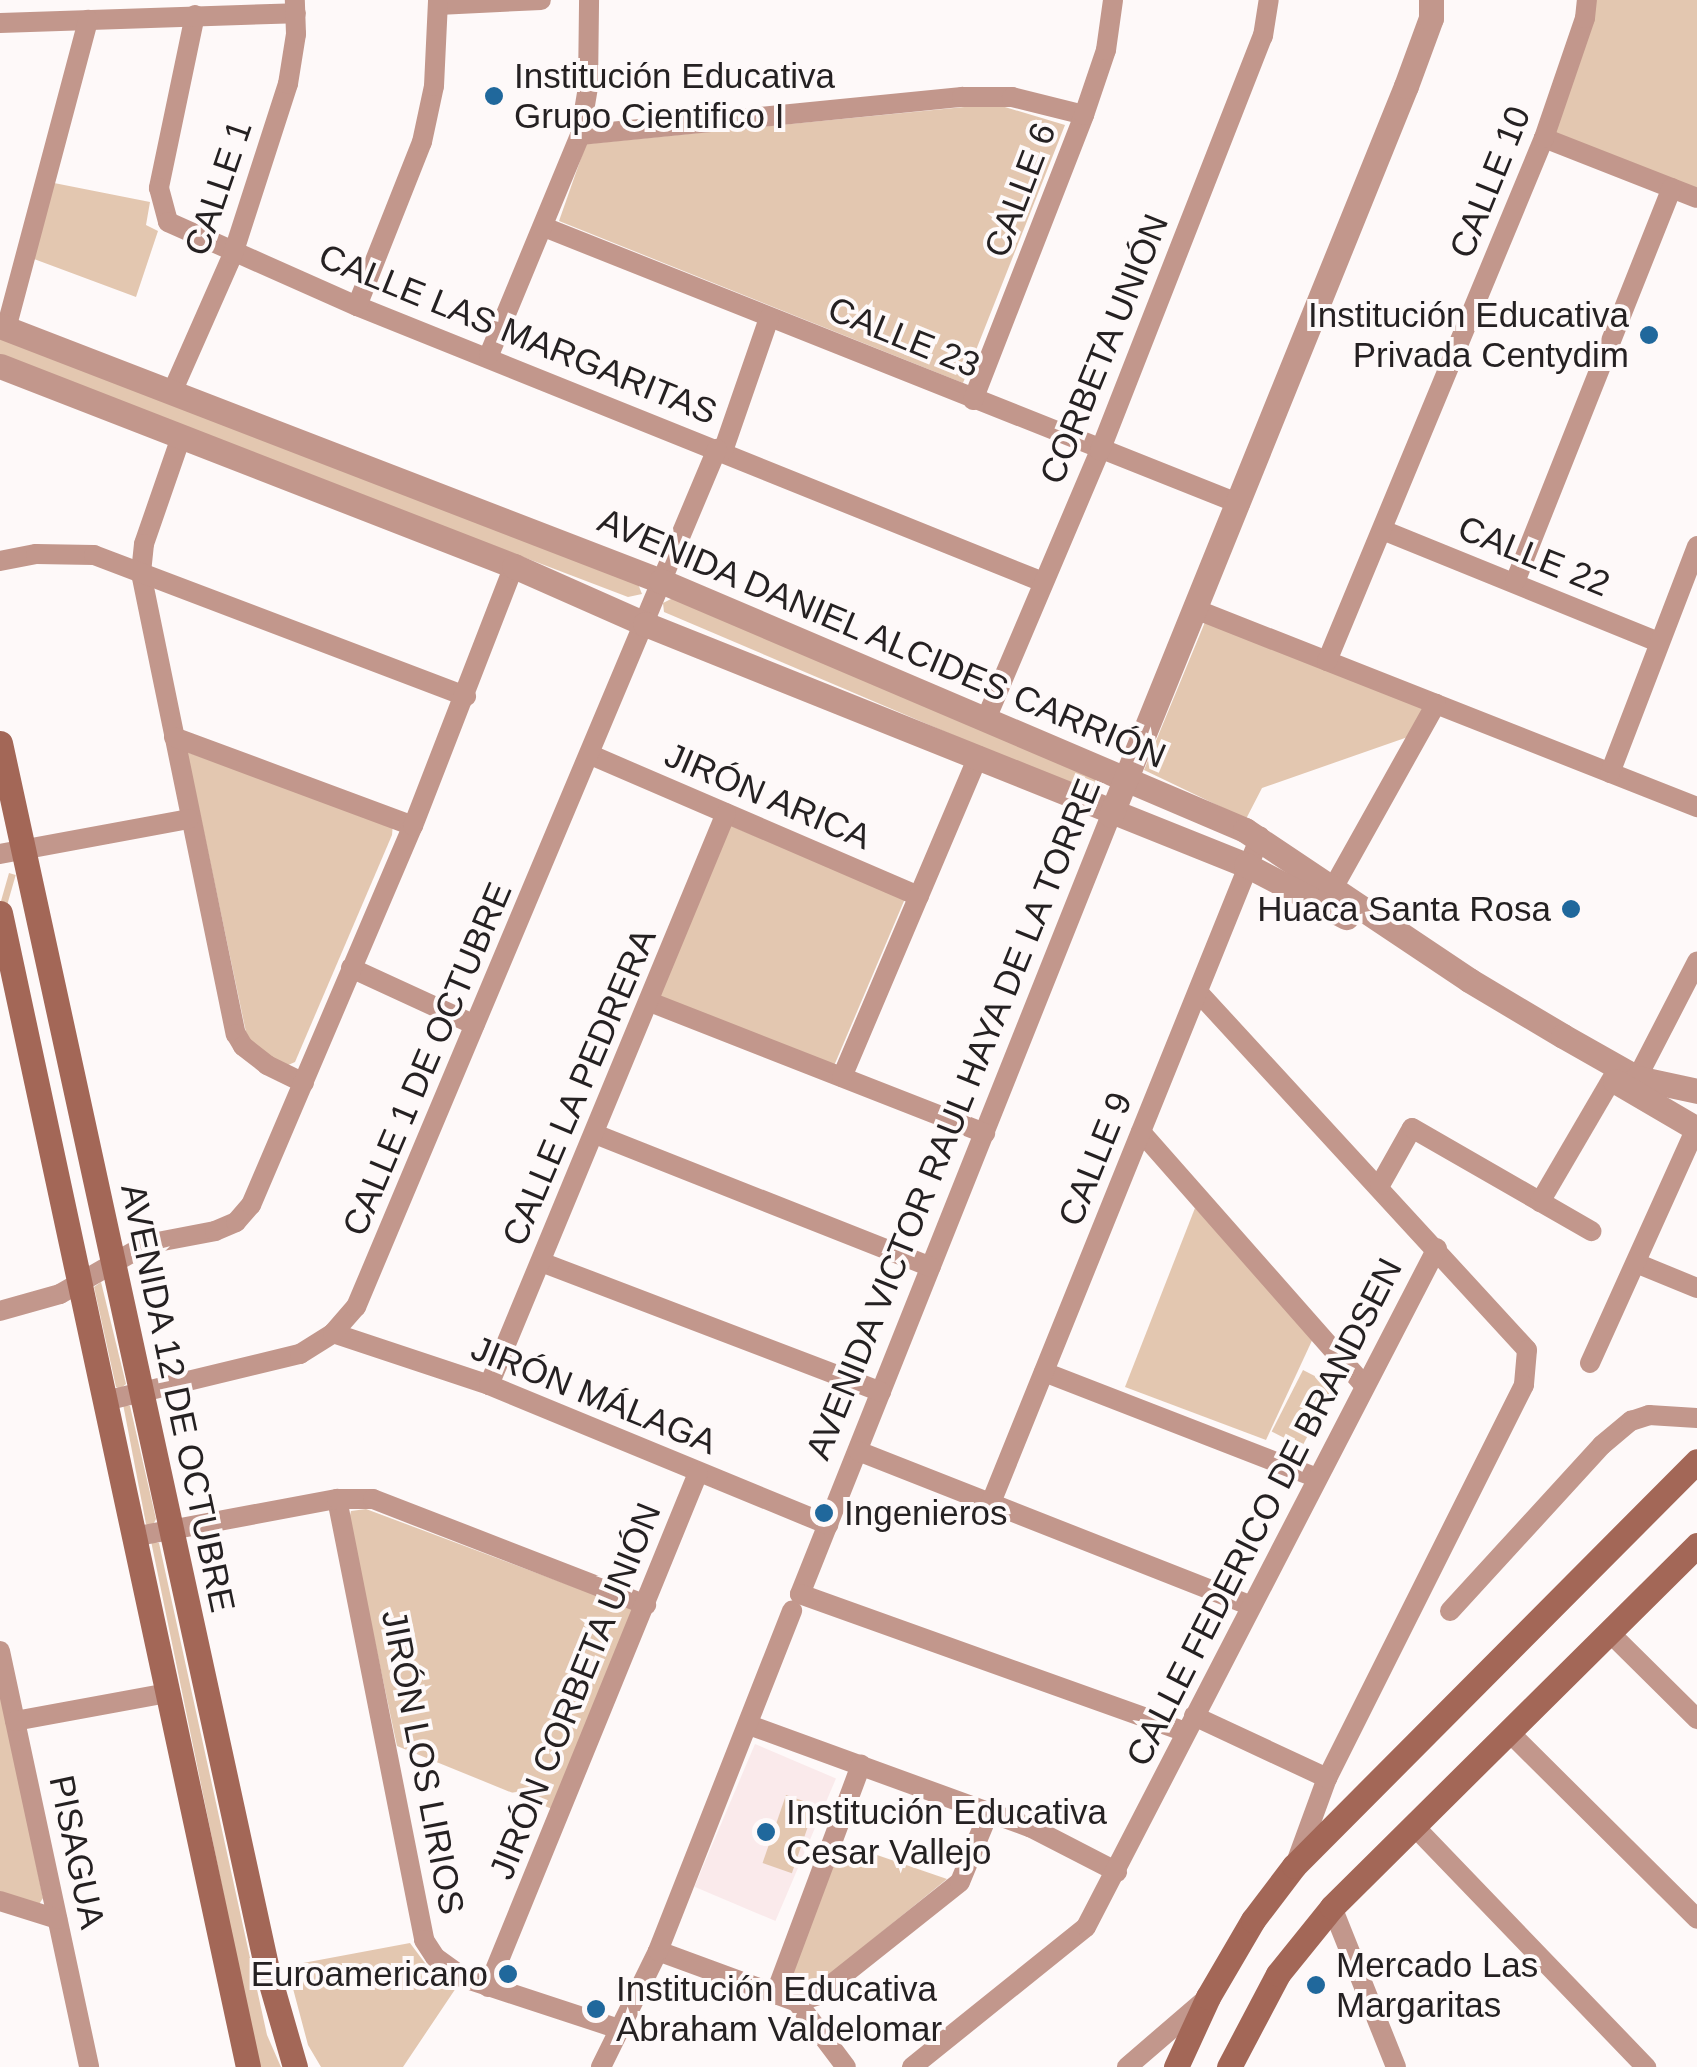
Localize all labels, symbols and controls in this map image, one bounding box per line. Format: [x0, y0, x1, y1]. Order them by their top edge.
place label: Institución Educativa Grupo Cientifico I [514, 55, 835, 137]
marker: Institución Educativa Grupo Cientifico I [483, 85, 505, 107]
street label: CALLE 10 [1441, 100, 1539, 264]
street label: CALLE 1 [175, 115, 261, 261]
street label: CALLE 6 [975, 117, 1065, 263]
street label: CORBETA UNIÓN [1030, 207, 1178, 491]
street label: CALLE LAS MARGARITAS [313, 235, 723, 433]
street label: CALLE 23 [822, 288, 986, 386]
place label: Institución Educativa Privada Centydim [1308, 294, 1629, 376]
marker: Institución Educativa Privada Centydim [1638, 324, 1660, 346]
street label: AVENIDA DANIEL ALCIDES CARRIÓN [589, 498, 1175, 778]
street label: CALLE 22 [1452, 507, 1616, 605]
street label: JIRÓN ARICA [658, 733, 878, 859]
street label: AVENIDA VICTOR RAUL HAYA DE LA TORRE [795, 769, 1111, 1469]
street label: CALLE 1 DE OCTUBRE [334, 876, 520, 1242]
place label: Huaca Santa Rosa [1257, 888, 1551, 930]
marker: Huaca Santa Rosa [1560, 898, 1582, 920]
street label: CALLE LA PEDRERA [493, 921, 665, 1253]
street label: CALLE 9 [1049, 1086, 1141, 1232]
street label: AVENIDA 12 DE OCTUBRE [112, 1179, 244, 1617]
street label: CALLE FEDERICO DE BRANDSEN [1117, 1251, 1411, 1773]
street label: JIRÓN MÁLAGA [465, 1327, 723, 1463]
place label: Ingenieros [844, 1492, 1007, 1534]
street label: JIRÓN CORBETA UNIÓN [480, 1496, 670, 1886]
marker: Ingenieros [813, 1502, 835, 1524]
street label: JIRÓN LOS LIRIOS [373, 1606, 473, 1918]
street label: PISAGUA [40, 1772, 114, 1932]
place label: Institución Educativa Cesar Vallejo [786, 1791, 1107, 1873]
marker: Institución Educativa Cesar Vallejo [755, 1821, 777, 1843]
place label: Mercado Las Margaritas [1336, 1944, 1538, 2026]
place label: Euroamericano [251, 1953, 488, 1995]
marker: Euroamericano [497, 1963, 519, 1985]
place label: Institución Educativa Abraham Valdelomar [616, 1968, 942, 2050]
marker: Mercado Las Margaritas [1305, 1974, 1327, 1996]
marker: Institución Educativa Abraham Valdelomar [585, 1998, 607, 2020]

